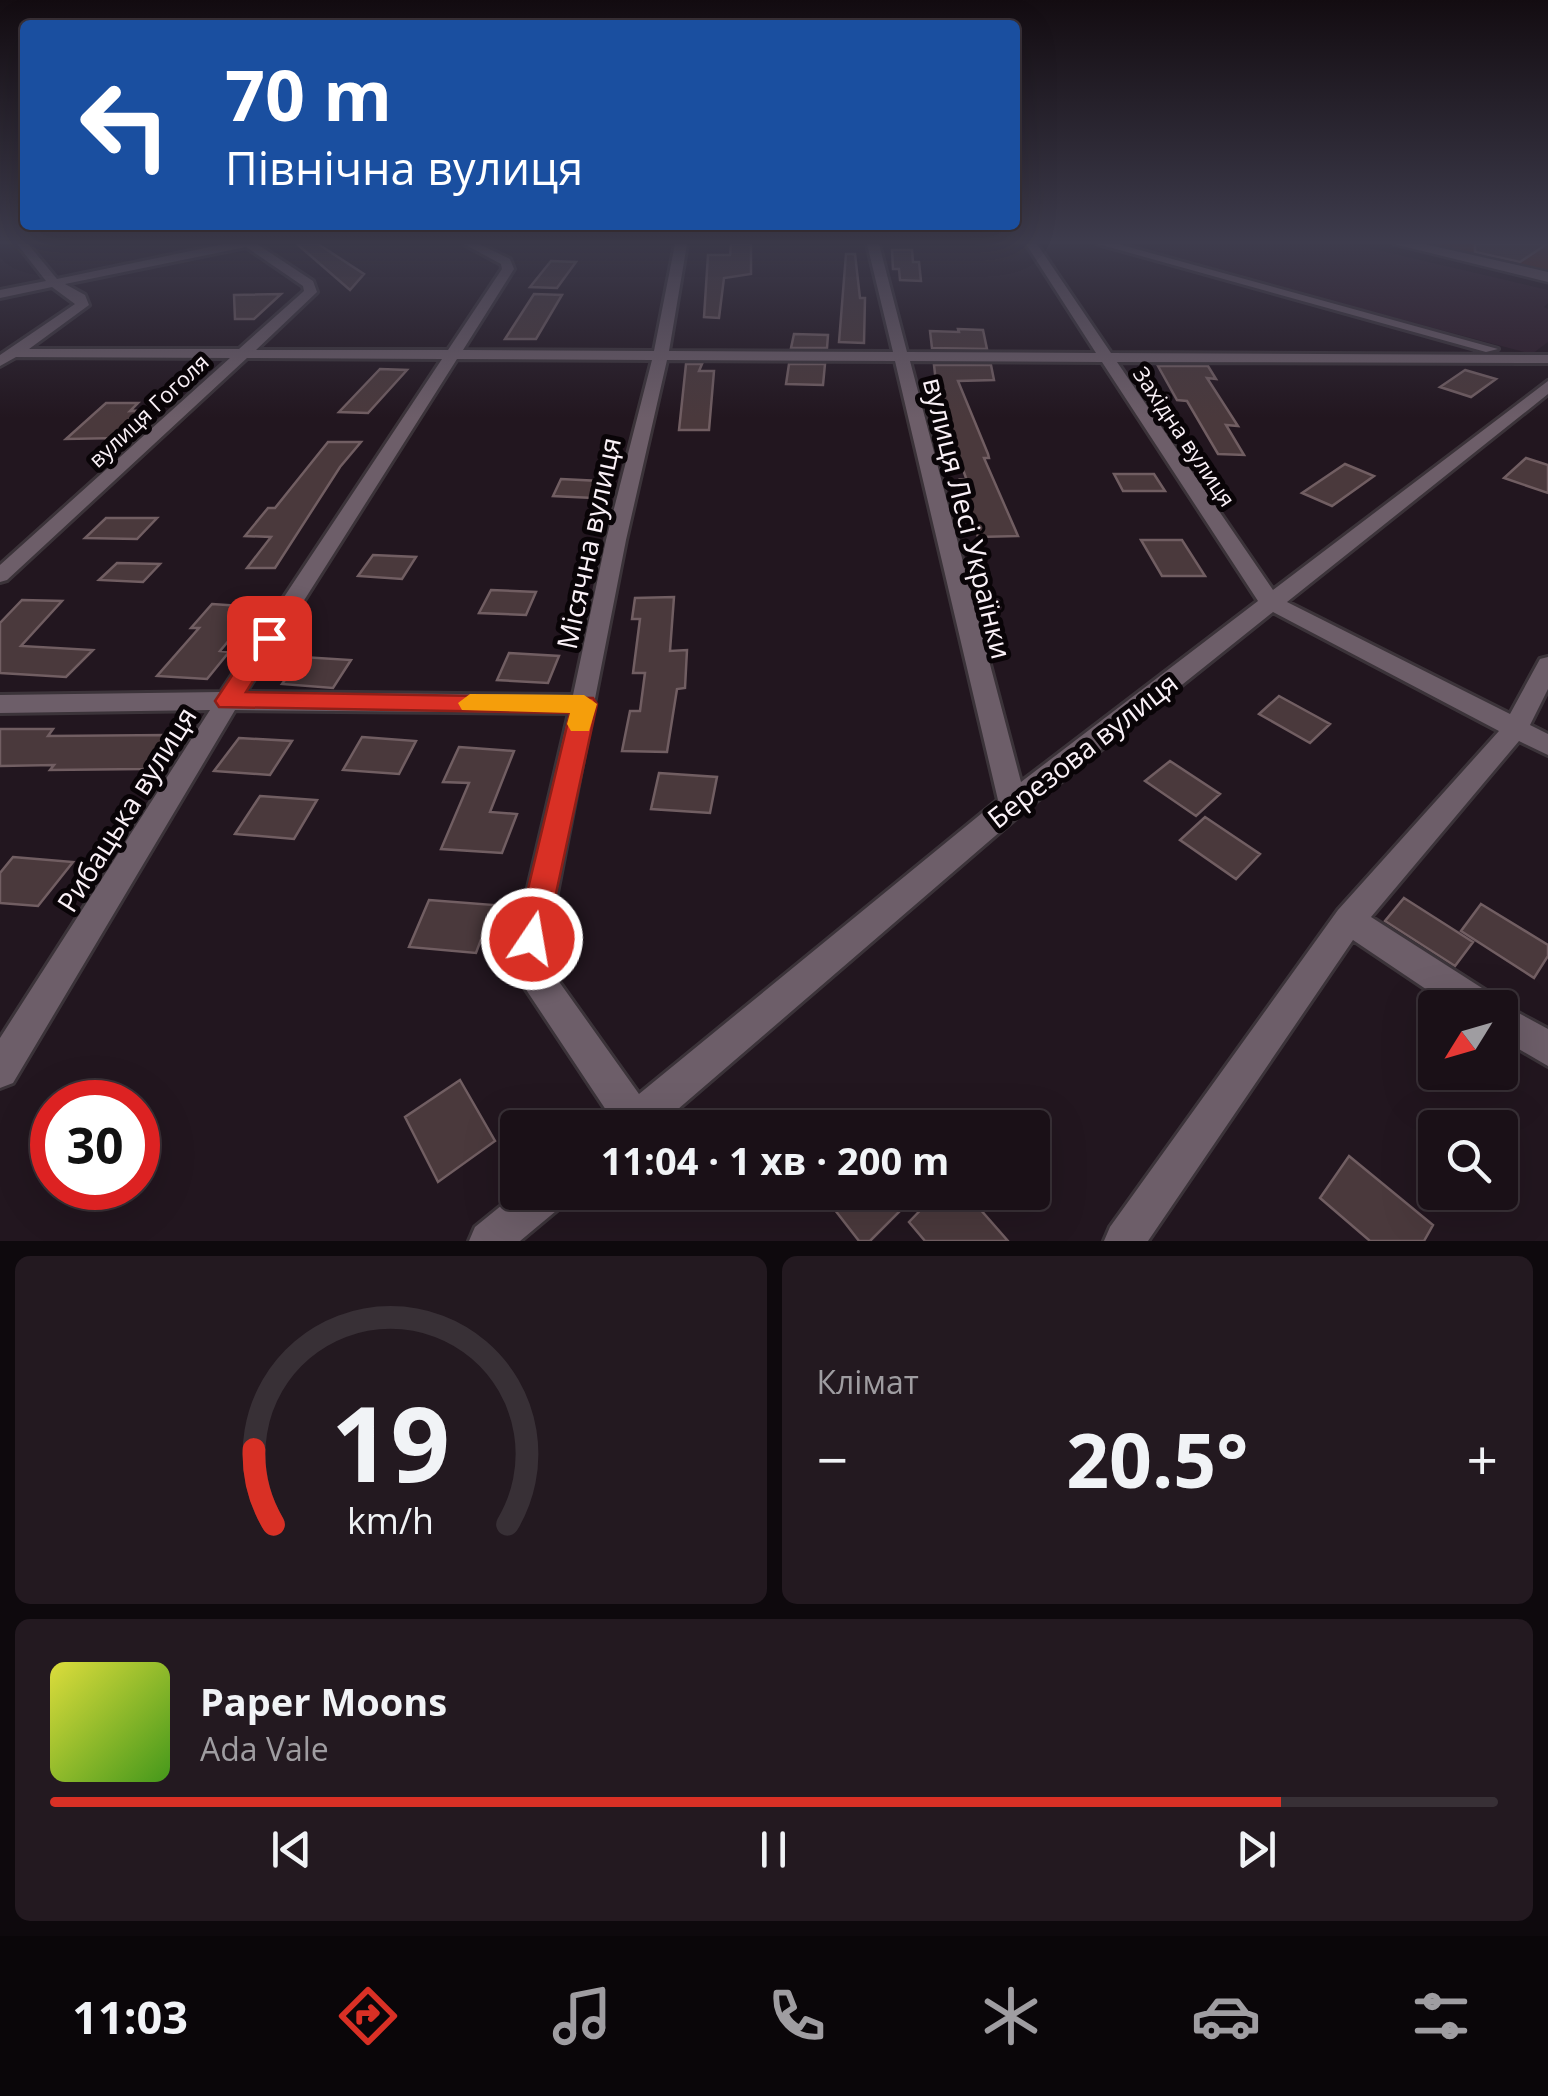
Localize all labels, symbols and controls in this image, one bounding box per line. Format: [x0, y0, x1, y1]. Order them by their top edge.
text: 70 m [225, 46, 392, 142]
icon: left [60, 60, 190, 190]
text: Північна вулиця [225, 137, 583, 198]
street label: вулиця Гоголя [81, 346, 215, 474]
street label: Західна вулиця [1127, 360, 1243, 512]
street label: вулиця Лесі Українки [915, 373, 1021, 663]
street label: Місячна вулиця [547, 434, 629, 652]
pin [227, 596, 312, 681]
icon: arrive [242, 611, 297, 666]
street label: Березова вулиця [979, 664, 1185, 836]
street label: Рибацька вулиця [48, 699, 204, 919]
position arrow [480, 887, 584, 991]
north arrow [1418, 990, 1518, 1090]
map controls [1418, 990, 1518, 1210]
speed limit sign: 30 [30, 1080, 160, 1210]
button: search [1418, 1110, 1518, 1210]
text: 11:04 · 1 хв · 200 m [601, 1134, 949, 1186]
text: Клімат [817, 1360, 919, 1403]
text: 19 [331, 1371, 450, 1512]
text: 20.5° [1066, 1408, 1248, 1510]
text: − [817, 1421, 848, 1496]
text: + [1467, 1421, 1498, 1496]
text: km/h [347, 1496, 434, 1544]
text: Paper Moons [200, 1675, 447, 1727]
text: Ada Vale [200, 1727, 329, 1770]
icon: previous [264, 1822, 319, 1877]
icon: pause [746, 1822, 801, 1877]
icon: next [1229, 1822, 1284, 1877]
icon: directions [333, 1981, 403, 2051]
icon: music [547, 1981, 617, 2051]
icon: phone [762, 1981, 832, 2051]
icon: climate [976, 1981, 1046, 2051]
icon: car [1191, 1981, 1261, 2051]
icon: filters [1406, 1981, 1476, 2051]
text: 11:03 [72, 1986, 188, 2047]

